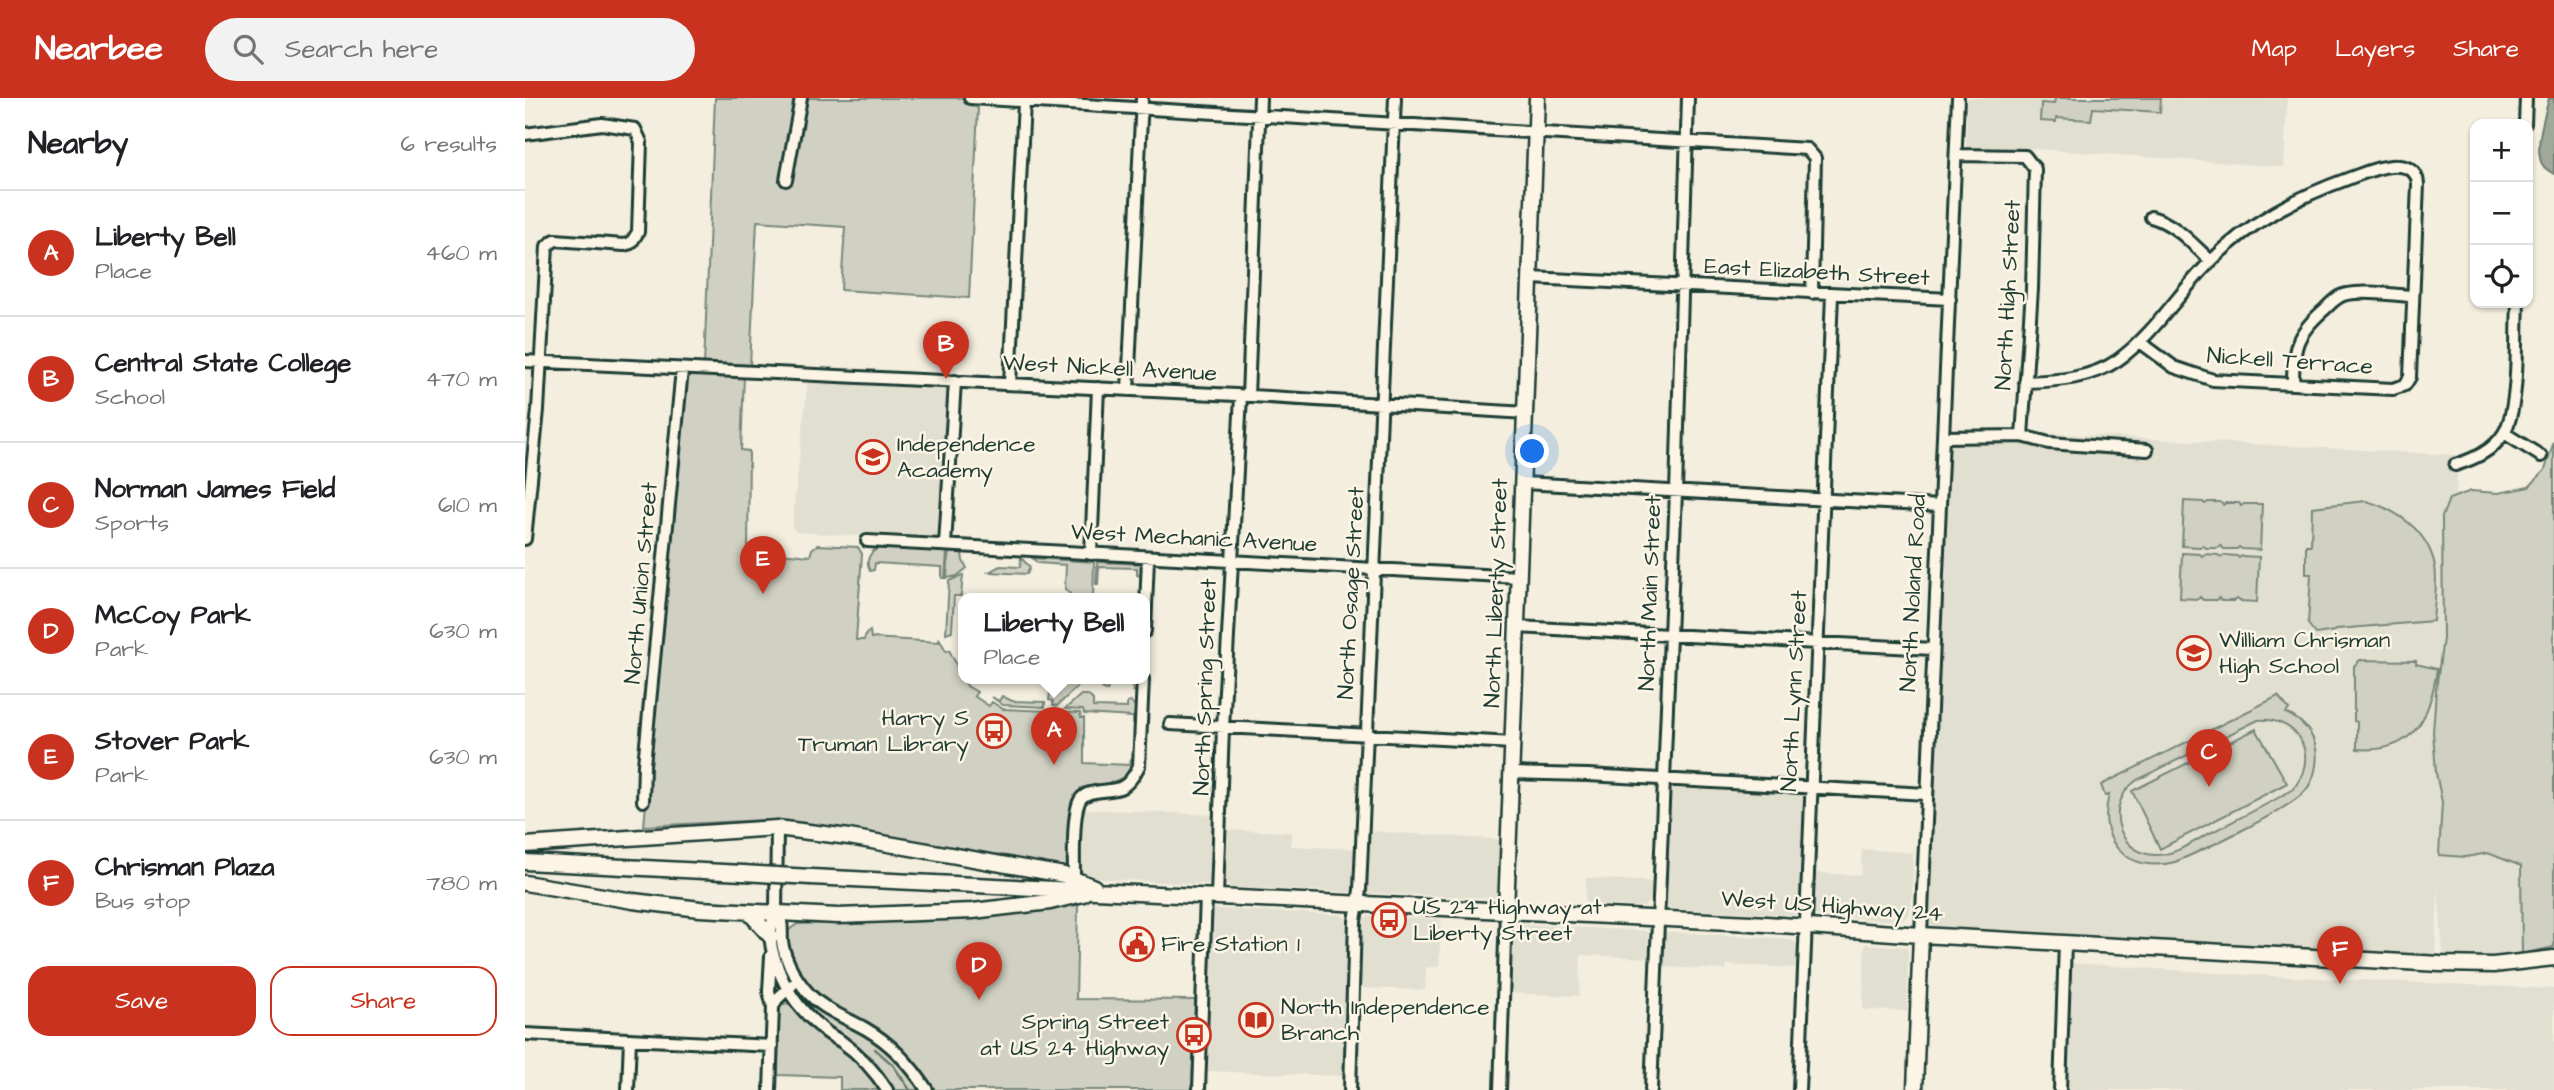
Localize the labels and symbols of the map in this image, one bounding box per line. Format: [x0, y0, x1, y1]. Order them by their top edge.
street label: North High Street [1987, 198, 2030, 391]
street label: East Elizabeth Street [1704, 250, 1931, 294]
pin: B [923, 321, 969, 379]
street label: Nickell Terrace [2206, 339, 2374, 383]
street label: West Nickell Avenue [1002, 346, 1218, 390]
place label: Independence Academy [897, 428, 1036, 487]
your location [1515, 434, 1549, 468]
school or university icon: Independence Academy [854, 438, 892, 476]
street label: North Liberty Street [1476, 477, 1517, 708]
street label: North Union Street [616, 480, 666, 685]
street label: North Osage Street [1329, 485, 1374, 700]
street label: North Noland Road [1892, 493, 1934, 693]
street label: North Main Street [1631, 494, 1669, 691]
street label: West Mechanic Avenue [1070, 516, 1318, 560]
pin: E [740, 536, 786, 594]
street label: North Spring Street [1185, 577, 1226, 796]
street label: North Lynn Street [1773, 589, 1816, 793]
place label: William Chrisman High School [2219, 624, 2390, 683]
school or university icon: William Chrisman High School [2175, 634, 2213, 672]
place label: Harry S Truman Library [798, 702, 969, 761]
pin: A [1031, 707, 1077, 765]
bus stop icon: Harry S Truman Library [975, 712, 1013, 750]
pin: C [2186, 729, 2232, 787]
street label: West US Highway 24 [1720, 882, 1945, 931]
place label: US 24 Highway at Liberty Street [1413, 891, 1602, 950]
bus stop icon: US 24 Highway at Liberty Street [1370, 901, 1408, 939]
public building icon: Fire Station 1 [1118, 925, 1156, 963]
pin: F [2317, 926, 2363, 984]
place label: Fire Station 1 [1161, 928, 1300, 960]
pin: D [956, 942, 1002, 1000]
place label: North Independence Branch [1281, 991, 1490, 1049]
library icon: North Independence Branch [1237, 1001, 1275, 1039]
place label: Spring Street at US 24 Highway [980, 1006, 1170, 1065]
bus stop icon: Spring Street at US 24 Highway [1175, 1016, 1213, 1054]

